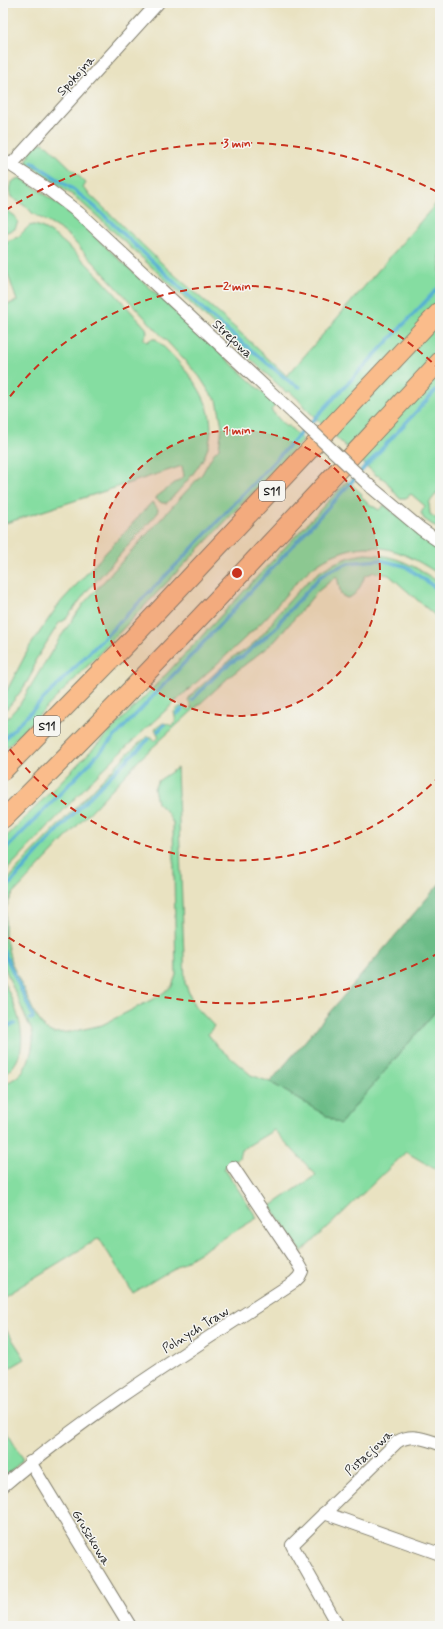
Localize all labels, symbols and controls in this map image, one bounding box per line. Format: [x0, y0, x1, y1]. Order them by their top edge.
street label: Spokojna [53, 52, 99, 100]
text: 3 min [223, 136, 251, 152]
text: 2 min [223, 279, 251, 295]
street label: Strefowa [207, 316, 256, 364]
text: 1 min [223, 423, 251, 439]
road number: S11 [259, 481, 285, 501]
centre of rings [230, 566, 244, 580]
road number: S11 [34, 716, 60, 736]
street label: Polnych Traw [159, 1303, 232, 1358]
street label: Pistacjowa [341, 1426, 397, 1480]
street label: Gruszkowa [67, 1507, 114, 1569]

